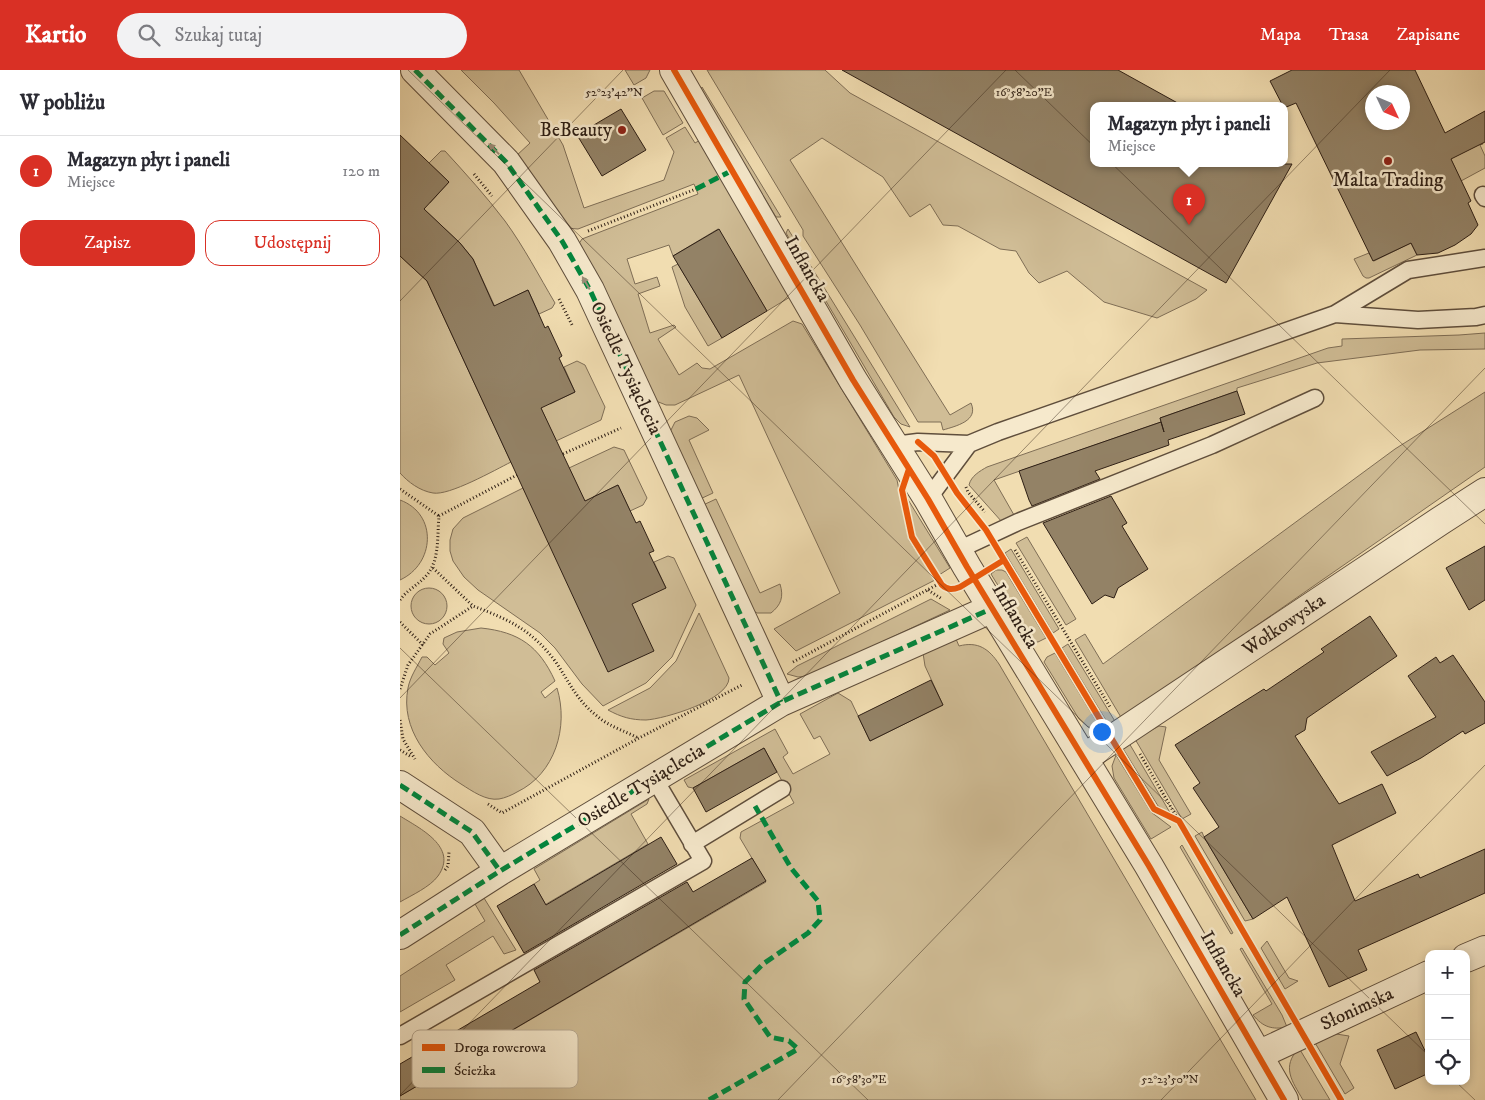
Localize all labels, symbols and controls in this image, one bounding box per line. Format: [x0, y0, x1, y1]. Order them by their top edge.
search box [117, 13, 467, 58]
text: Kartio [25, 20, 87, 50]
icon: search [135, 21, 163, 49]
text: Szukaj tutaj [175, 24, 262, 47]
text: Mapa [1260, 24, 1301, 46]
text: Trasa [1329, 24, 1369, 46]
text: Zapisane [1397, 24, 1460, 46]
text: 52°23'42"N [585, 85, 643, 100]
text: 16°58'20"E [996, 85, 1053, 100]
north arrow [1365, 85, 1410, 130]
text: W pobliżu [20, 90, 105, 116]
popup [1090, 102, 1288, 167]
text: Magazyn płyt i paneli [1108, 113, 1270, 136]
place label: BeBeauty [540, 119, 613, 142]
marker: BeBeauty [616, 124, 628, 136]
text: Miejsce [1108, 136, 1156, 156]
one-way arrow [488, 144, 500, 156]
text: Magazyn płyt i paneli [67, 149, 230, 172]
marker: Malta Trading [1382, 155, 1394, 167]
text: 1 [33, 161, 39, 181]
text: 120 m [342, 161, 380, 181]
place label: Malta Trading [1333, 169, 1444, 192]
text: Miejsce [67, 172, 115, 192]
pin: 1 [1173, 184, 1205, 225]
button: Zapisz [20, 220, 195, 266]
button: Udostępnij [205, 220, 380, 266]
street label: Inflancka [779, 232, 835, 306]
one-way arrow [582, 276, 590, 290]
street label: Osiedle Tysiąclecia [585, 298, 667, 438]
street label: Inflancka [987, 579, 1043, 653]
street label: Wołkowyska [1237, 589, 1330, 662]
your location [1089, 719, 1115, 745]
street label: Osiedle Tysiąclecia [573, 739, 709, 833]
street label: Inflancka [1195, 927, 1251, 1001]
map controls [1425, 950, 1470, 1085]
button: + [1425, 950, 1470, 995]
street label: Słonimska [1317, 982, 1397, 1036]
button: − [1425, 995, 1470, 1040]
legend [412, 1030, 578, 1088]
text: Droga rowerowa [454, 1039, 546, 1057]
button: locate [1425, 1040, 1470, 1085]
text: Ścieżka [454, 1062, 496, 1080]
text: 16°58'30"E [832, 1072, 887, 1087]
text: 52°23'50"N [1141, 1072, 1199, 1087]

